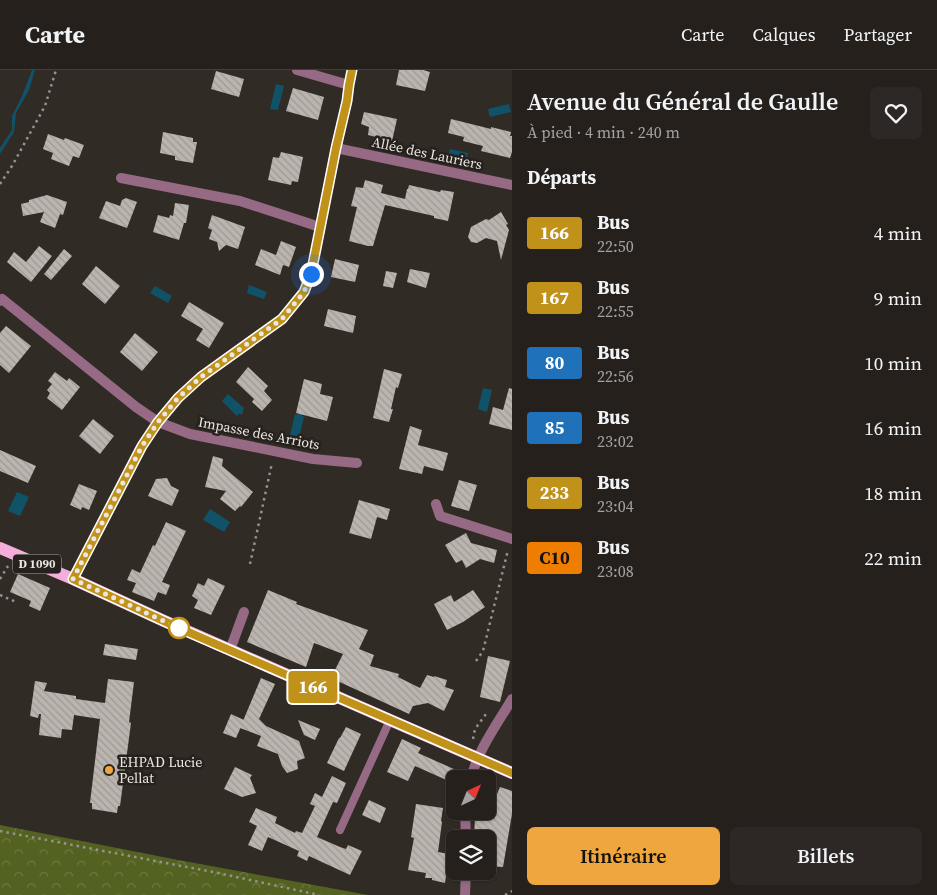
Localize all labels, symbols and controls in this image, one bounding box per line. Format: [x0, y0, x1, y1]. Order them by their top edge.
text: Carte [25, 18, 85, 51]
text: Carte [681, 22, 724, 47]
text: Calques [752, 22, 816, 47]
text: Partager [844, 22, 912, 47]
text: Avenue du Général de Gaulle [527, 85, 838, 118]
button: heart [870, 87, 922, 139]
text: À pied · 4 min · 240 m [527, 121, 680, 143]
street label: Allée des Lauriers [370, 132, 484, 174]
text: Départs [527, 164, 596, 190]
text: Bus [597, 209, 629, 235]
text: 166 [540, 220, 569, 245]
text: 4 min [874, 220, 922, 246]
text: 22:50 [597, 235, 634, 257]
your location [299, 262, 324, 287]
text: Bus [597, 274, 629, 300]
text: 167 [540, 285, 569, 310]
text: 9 min [874, 285, 922, 311]
text: 22:55 [597, 300, 634, 322]
text: Bus [597, 339, 629, 365]
text: 80 [545, 350, 564, 375]
text: 10 min [864, 350, 922, 376]
text: 22:56 [597, 365, 634, 387]
text: Bus [597, 404, 629, 430]
street label: Impasse des Arriots [197, 411, 321, 455]
text: 85 [545, 415, 564, 440]
text: 16 min [864, 415, 922, 441]
text: 23:02 [597, 430, 634, 452]
text: Bus [597, 469, 629, 495]
text: 233 [540, 480, 569, 505]
text: 18 min [864, 480, 922, 506]
text: 23:04 [597, 495, 634, 517]
text: Bus [597, 534, 629, 560]
text: C10 [539, 545, 570, 570]
text: 22 min [864, 545, 922, 571]
road number: D 1090 [13, 554, 61, 574]
text: 23:08 [597, 560, 634, 582]
unlabelled marker [168, 617, 190, 639]
line badge: 166 [284, 671, 342, 703]
text: 166 [298, 674, 328, 699]
place label: EHPAD Lucie Pellat [119, 752, 202, 788]
marker: EHPAD Lucie Pellat [103, 764, 115, 776]
north arrow [446, 770, 496, 820]
map controls [446, 770, 496, 880]
button: Itinéraire [527, 827, 720, 885]
button: Billets [730, 827, 922, 885]
button: layers [446, 830, 496, 880]

